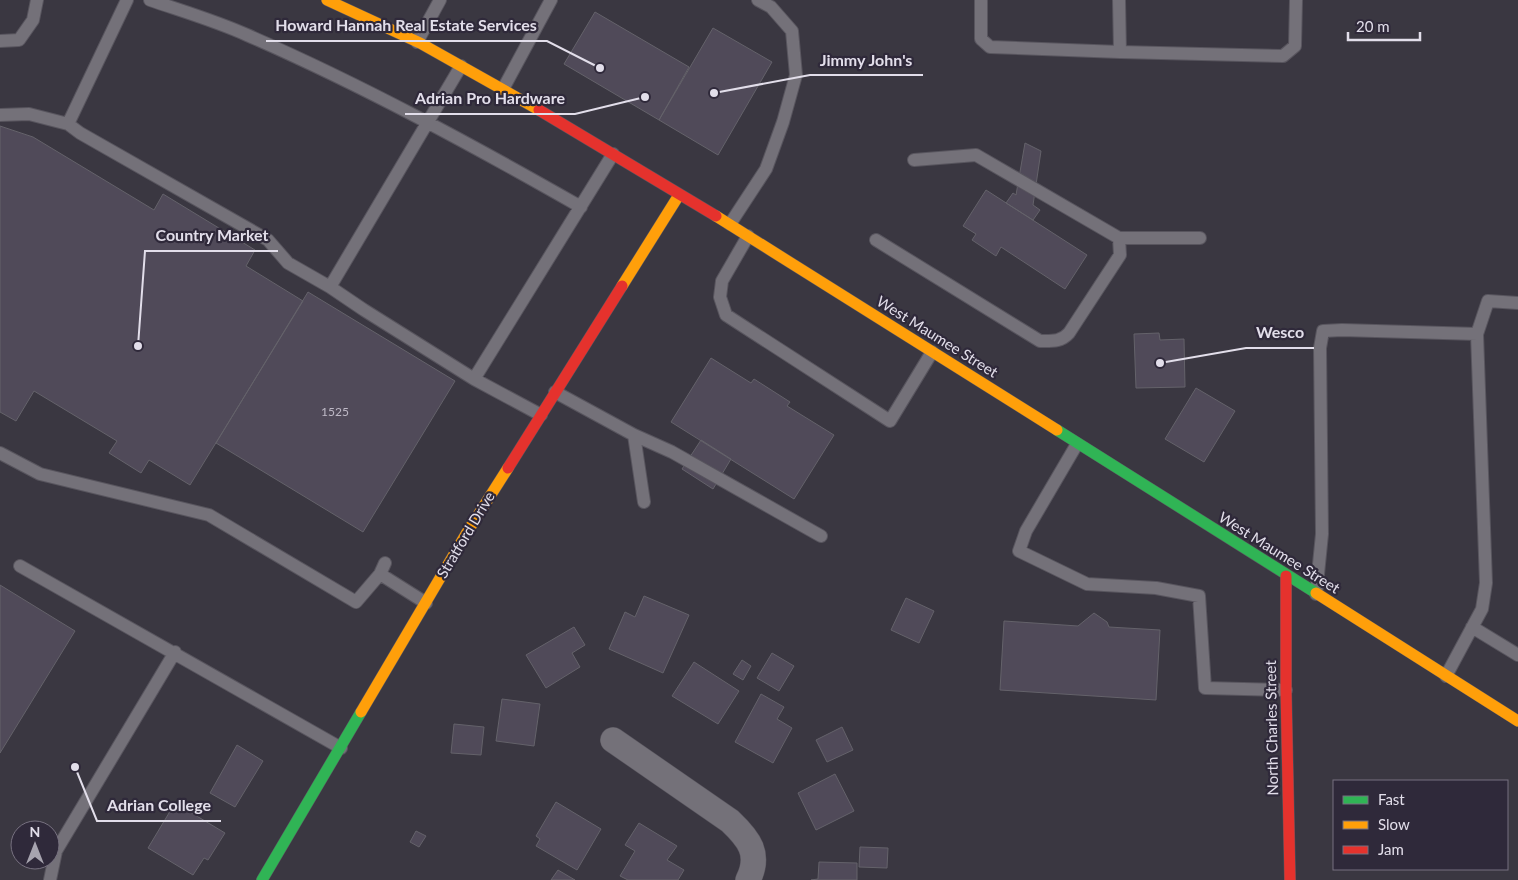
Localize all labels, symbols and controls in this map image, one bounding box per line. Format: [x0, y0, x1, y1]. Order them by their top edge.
callout: Howard Hannah Real Estate Services [266, 10, 547, 41]
scale bar [1348, 10, 1420, 42]
text: Howard Hannah Real Estate Services [275, 15, 537, 34]
text: 20 m [1356, 17, 1390, 35]
callout: Jimmy John's [810, 44, 923, 75]
text: Jimmy John's [820, 50, 912, 69]
callout: Adrian Pro Hardware [405, 83, 575, 114]
text: Adrian Pro Hardware [414, 88, 565, 107]
callout: Country Market [145, 220, 278, 251]
text: Country Market [156, 225, 269, 244]
street label: West Maumee Street [874, 292, 1002, 381]
callout: Wesco [1246, 317, 1314, 348]
text: Wesco [1256, 322, 1304, 341]
house number: 1525 [321, 404, 349, 419]
street label: Stratford Drive [432, 488, 498, 581]
street label: West Maumee Street [1216, 508, 1344, 597]
street label: North Charles Street [1261, 660, 1281, 796]
legend [1333, 780, 1508, 870]
callout: Adrian College [97, 790, 221, 821]
text: Fast [1378, 790, 1405, 808]
text: Adrian College [106, 795, 211, 814]
text: Slow [1378, 815, 1410, 833]
north arrow [10, 820, 60, 870]
text: N [30, 823, 40, 840]
text: Jam [1378, 840, 1404, 858]

